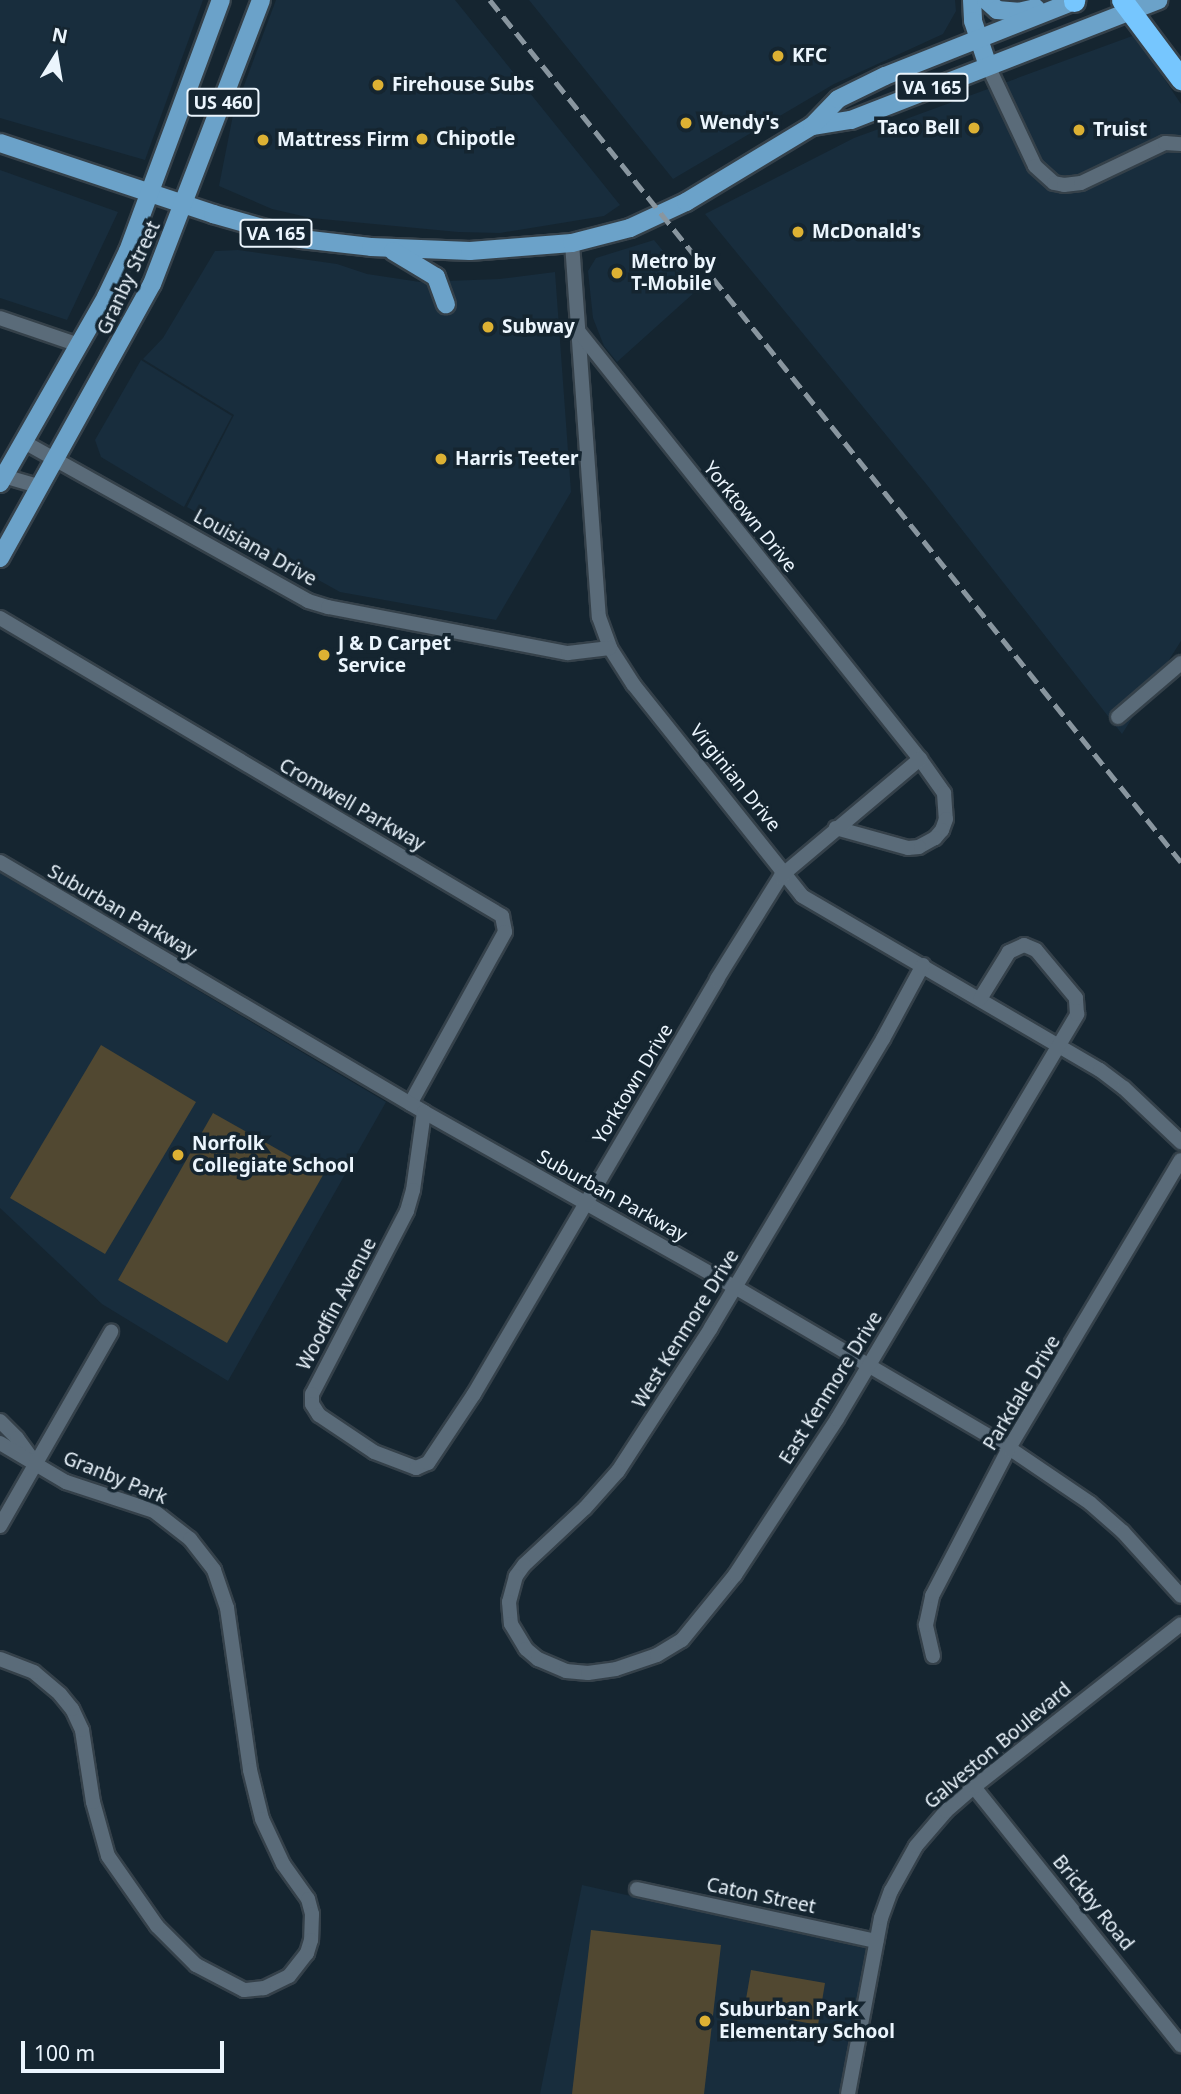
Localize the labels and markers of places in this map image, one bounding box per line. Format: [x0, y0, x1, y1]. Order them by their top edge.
place label: KFC [792, 45, 827, 67]
marker: KFC [770, 48, 786, 64]
place label: Firehouse Subs [392, 74, 534, 96]
marker: Firehouse Subs [370, 77, 386, 93]
place label: Wendy's [700, 112, 779, 134]
marker: Wendy's [678, 115, 694, 131]
place label: Taco Bell [877, 117, 960, 139]
place label: Truist [1093, 119, 1147, 141]
marker: Taco Bell [966, 120, 982, 136]
marker: Truist [1071, 122, 1087, 138]
place label: Chipotle [436, 128, 515, 150]
place label: Mattress Firm [277, 129, 409, 151]
marker: Chipotle [414, 131, 430, 147]
marker: Mattress Firm [255, 132, 271, 148]
place label: McDonald's [812, 221, 921, 243]
marker: McDonald's [790, 224, 806, 240]
place label: Metro by T-Mobile [631, 251, 716, 295]
marker: Metro by T-Mobile [609, 265, 625, 281]
place label: Subway [502, 316, 575, 338]
marker: Subway [480, 319, 496, 335]
place label: Harris Teeter [455, 448, 578, 470]
marker: Harris Teeter [433, 451, 449, 467]
place label: J & D Carpet Service [338, 633, 451, 677]
marker: J & D Carpet Service [316, 647, 332, 663]
place label: Norfolk Collegiate School [192, 1133, 354, 1177]
marker: Norfolk Collegiate School [170, 1147, 186, 1163]
place label: Suburban Park Elementary School [719, 1999, 895, 2043]
marker: Suburban Park Elementary School [697, 2013, 713, 2029]

